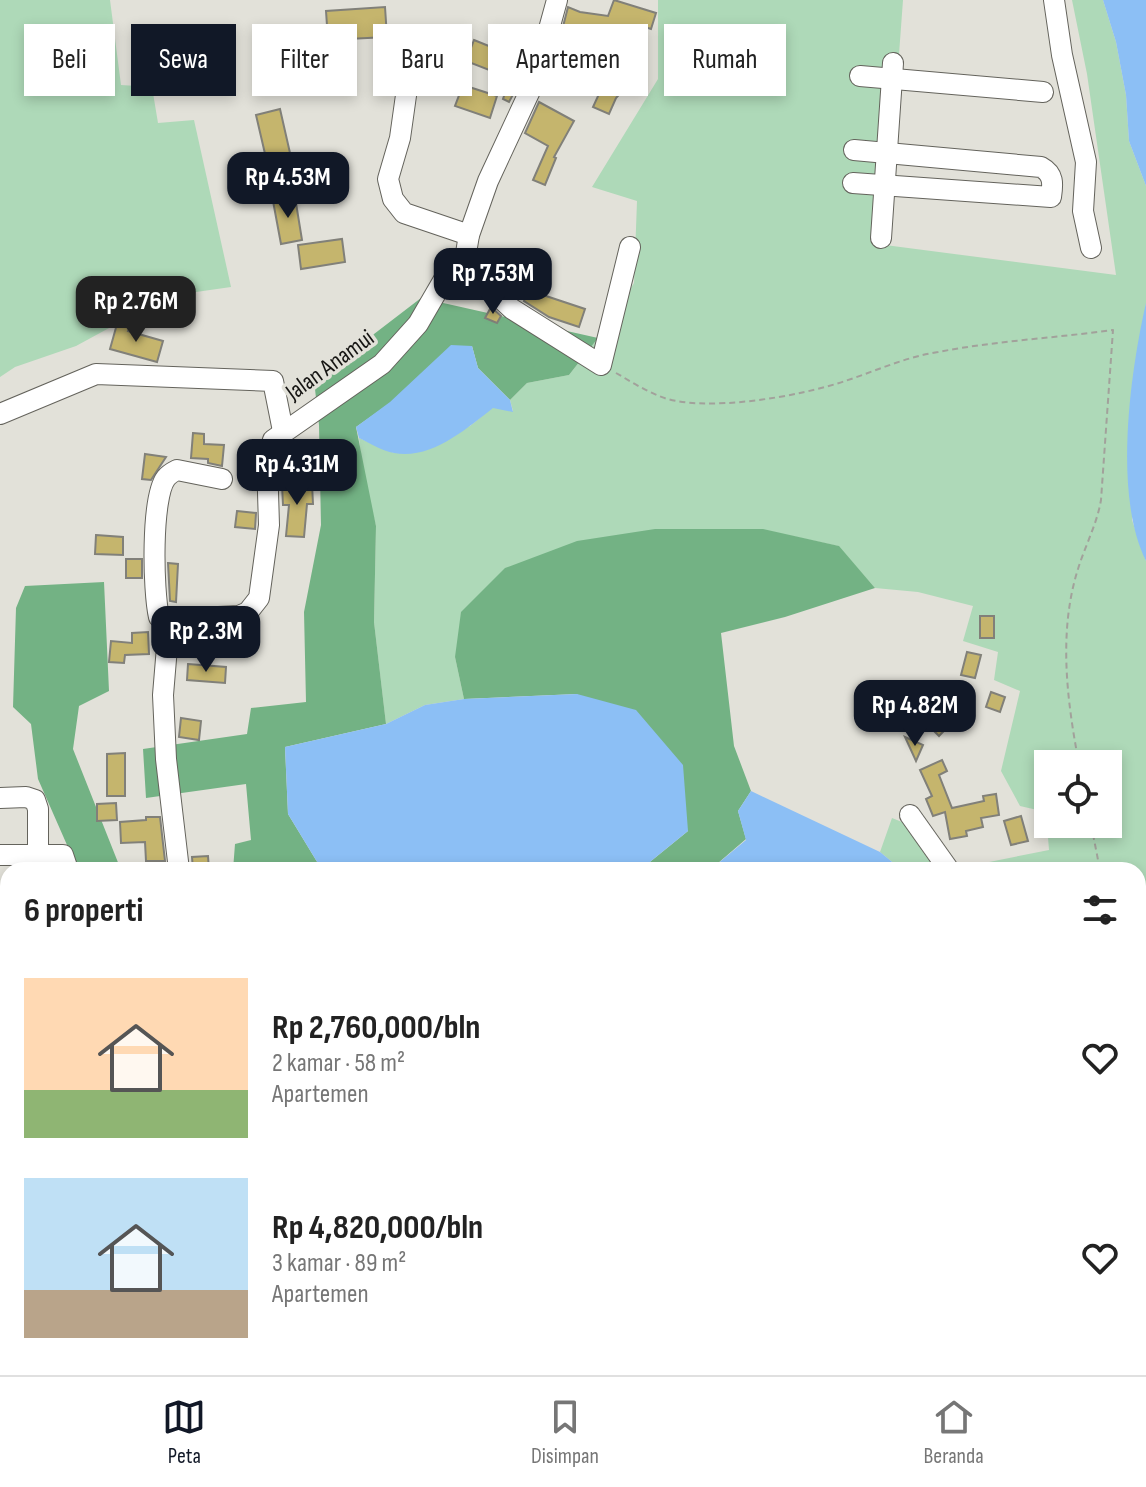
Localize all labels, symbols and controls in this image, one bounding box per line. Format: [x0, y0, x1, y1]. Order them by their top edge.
chip: Beli [24, 24, 115, 96]
chip: Sewa [131, 24, 236, 96]
chip: Filter [252, 24, 357, 96]
chip: Baru [373, 24, 472, 96]
chip: Apartemen [488, 24, 648, 96]
chip: Rumah [664, 24, 786, 96]
pin: Rp 4.53M [205, 152, 371, 220]
text: Rp 4.53M [245, 162, 331, 193]
pin: Rp 7.53M [410, 248, 576, 316]
text: Rp 7.53M [452, 258, 534, 289]
pin: Rp 2.76M [53, 276, 219, 344]
text: Rp 2.76M [94, 286, 178, 317]
street label: Jalan Anamui [279, 323, 380, 407]
pin: Rp 4.31M [214, 439, 380, 507]
text: Rp 4.31M [255, 449, 339, 480]
pin: Rp 2.3M [132, 606, 280, 674]
text: Rp 2.3M [169, 616, 243, 647]
pin: Rp 4.82M [832, 680, 998, 748]
text: Rp 4.82M [872, 690, 958, 721]
map controls [1034, 750, 1122, 838]
button: locate [1034, 750, 1122, 838]
icon: filters [1078, 888, 1122, 932]
text: 6 properti [24, 890, 143, 931]
text: Rp 2,760,000/bln [272, 1007, 481, 1048]
icon: home [88, 1010, 184, 1106]
icon: heart [1078, 1036, 1122, 1080]
text: 2 kamar · 58 m² [272, 1048, 405, 1079]
text: Apartemen [272, 1079, 369, 1110]
text: Rp 4,820,000/bln [272, 1207, 483, 1248]
icon: home [88, 1210, 184, 1306]
icon: heart [1078, 1236, 1122, 1280]
text: 3 kamar · 89 m² [272, 1248, 406, 1279]
text: Apartemen [272, 1279, 369, 1310]
tab: Peta [162, 1395, 206, 1470]
tab: Disimpan [531, 1395, 599, 1470]
tab: Beranda [924, 1395, 984, 1470]

